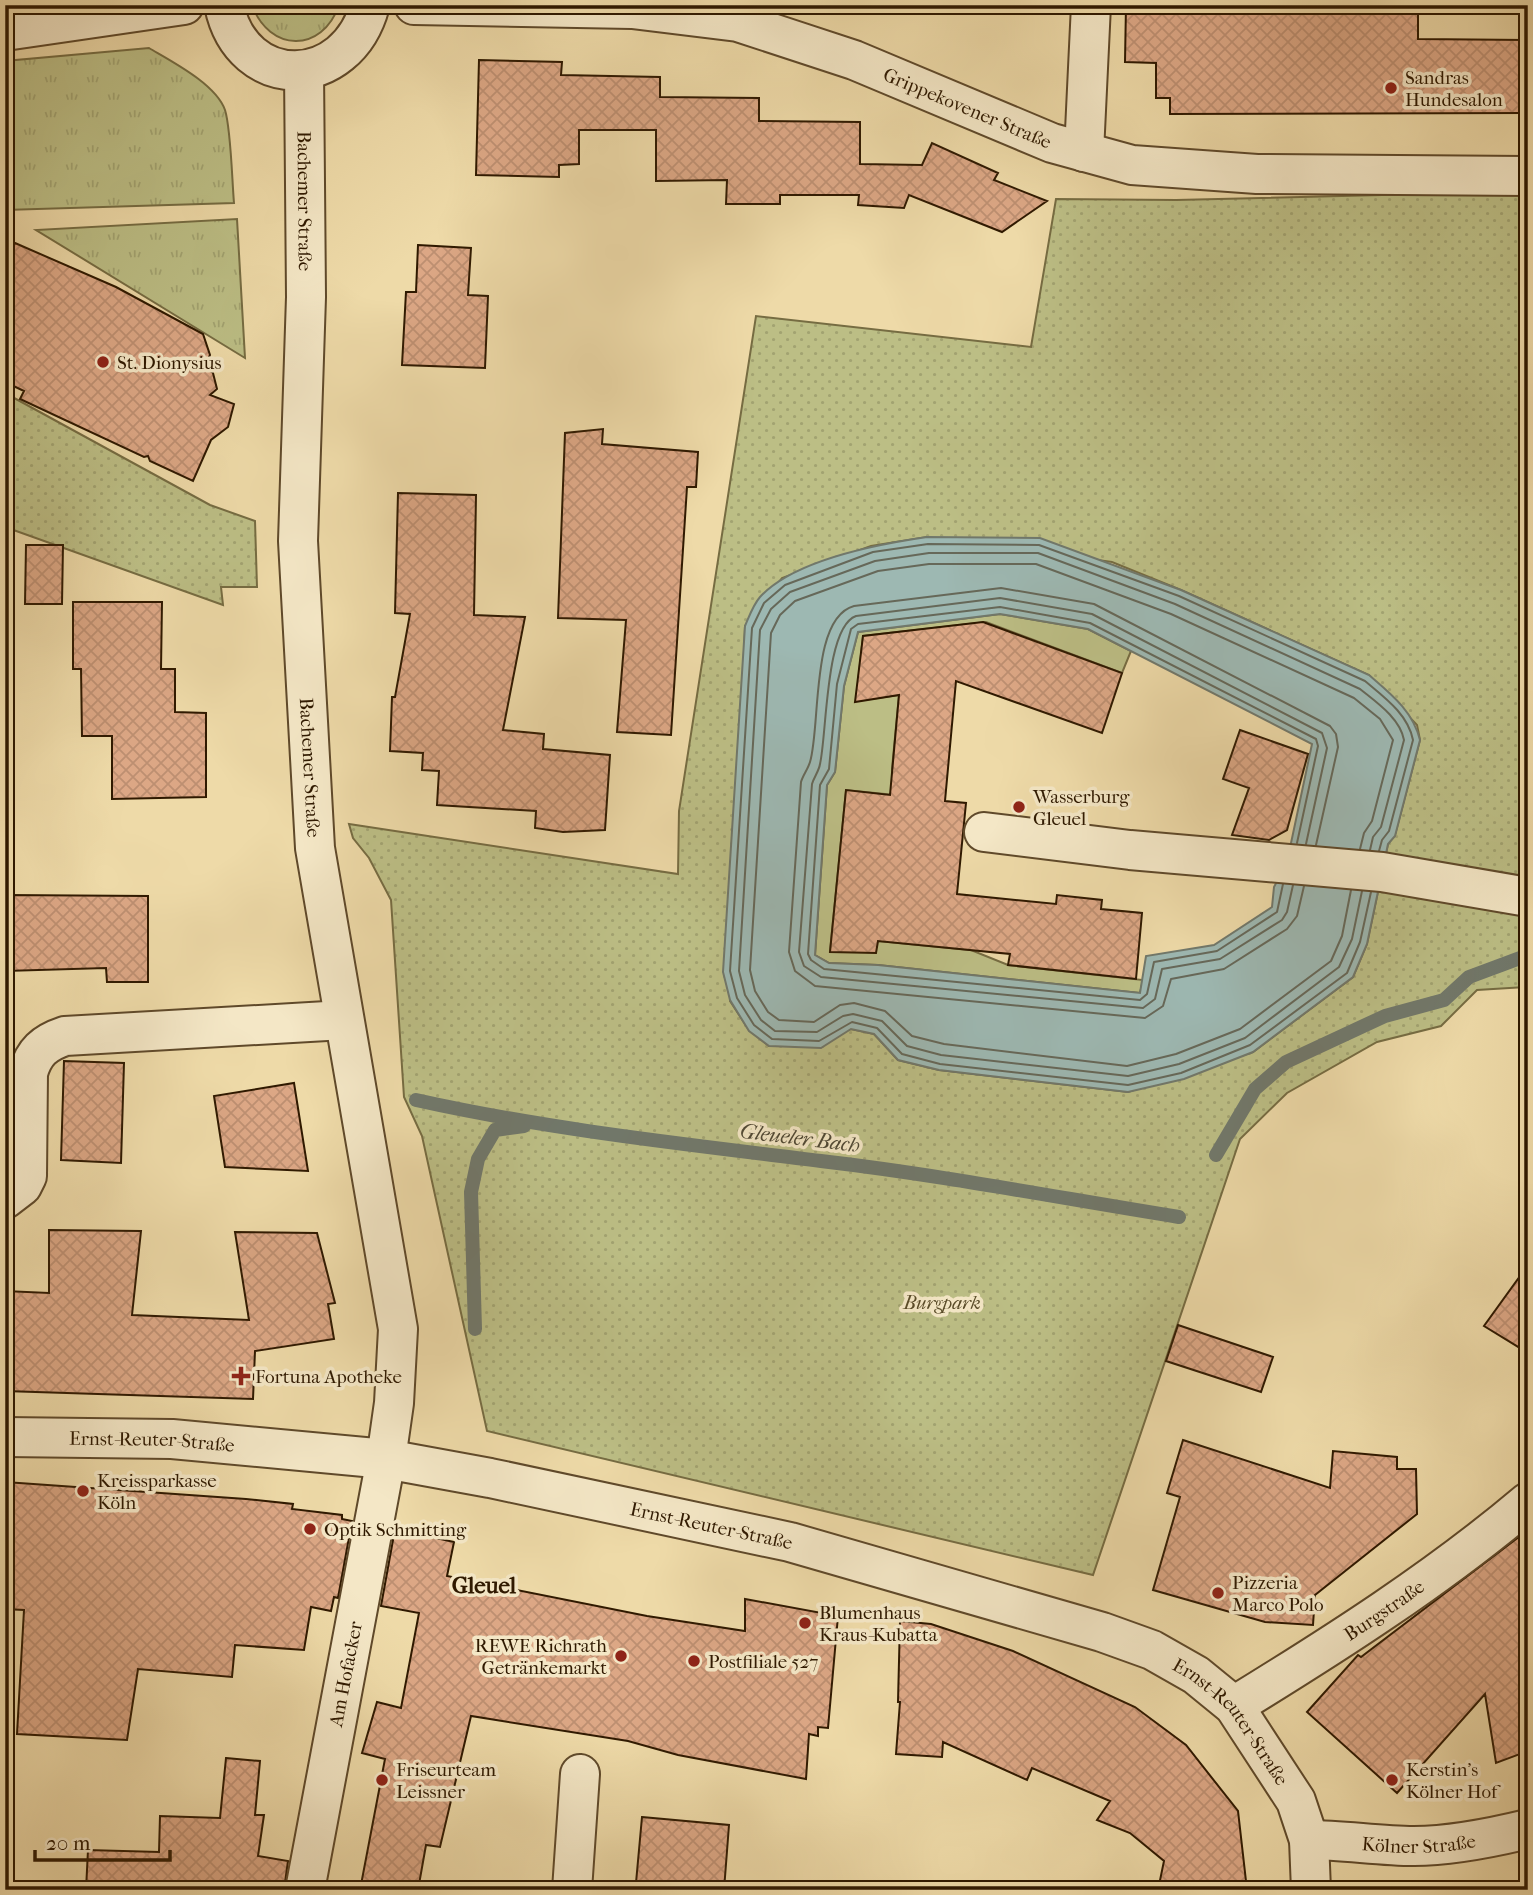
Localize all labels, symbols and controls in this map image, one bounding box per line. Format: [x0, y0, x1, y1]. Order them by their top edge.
street label: Grippekovener Straße [880, 64, 1055, 154]
place label: Sandras Hundesalon [1405, 67, 1503, 111]
marker: Sandras Hundesalon [1383, 80, 1399, 96]
street label: Bachemer Straße [293, 131, 316, 271]
place label: St. Dionysius [117, 352, 222, 374]
marker: St. Dionysius [95, 354, 111, 370]
street label: Bachemer Straße [295, 697, 324, 838]
place label: Wasserburg Gleuel [1032, 786, 1130, 830]
marker: Wasserburg Gleuel [1011, 799, 1027, 815]
water label: Gleueler Bach [739, 1119, 861, 1157]
park label: Burgpark [902, 1292, 981, 1314]
place label: Fortuna Apotheke [255, 1366, 402, 1388]
marker: Fortuna Apotheke [233, 1368, 249, 1384]
street label: Ernst-Reuter-Straße [69, 1428, 235, 1457]
place label: Kreissparkasse Köln [97, 1470, 217, 1514]
marker: Kreissparkasse Köln [75, 1483, 91, 1499]
street label: Ernst-Reuter-Straße [628, 1498, 794, 1554]
place label: Optik Schmitting [324, 1519, 467, 1541]
marker: Optik Schmitting [302, 1521, 318, 1537]
district label: Gleuel [452, 1572, 517, 1599]
place label: Pizzeria Marco Polo [1232, 1572, 1324, 1616]
street label: Burgstraße [1340, 1576, 1429, 1646]
marker: Pizzeria Marco Polo [1210, 1585, 1226, 1601]
place label: Blumenhaus Kraus-Kubatta [819, 1602, 938, 1646]
marker: Blumenhaus Kraus-Kubatta [797, 1615, 813, 1631]
street label: Am Hofacker [325, 1619, 367, 1730]
place label: REWE Richrath Getränkemarkt [475, 1635, 607, 1679]
marker: REWE Richrath Getränkemarkt [613, 1648, 629, 1664]
place label: Postfiliale 527 [708, 1651, 818, 1673]
marker: Postfiliale 527 [686, 1653, 702, 1669]
street label: Ernst-Reuter-Straße [1169, 1654, 1293, 1790]
place label: Friseurteam Leissner [396, 1759, 496, 1803]
place label: Kerstin's Kölner Hof [1406, 1759, 1501, 1803]
marker: Friseurteam Leissner [374, 1772, 390, 1788]
marker: Kerstin's Kölner Hof [1384, 1772, 1400, 1788]
scale bar [35, 1818, 170, 1862]
street label: Kölner Straße [1361, 1830, 1477, 1858]
text: 20 m [46, 1831, 91, 1855]

